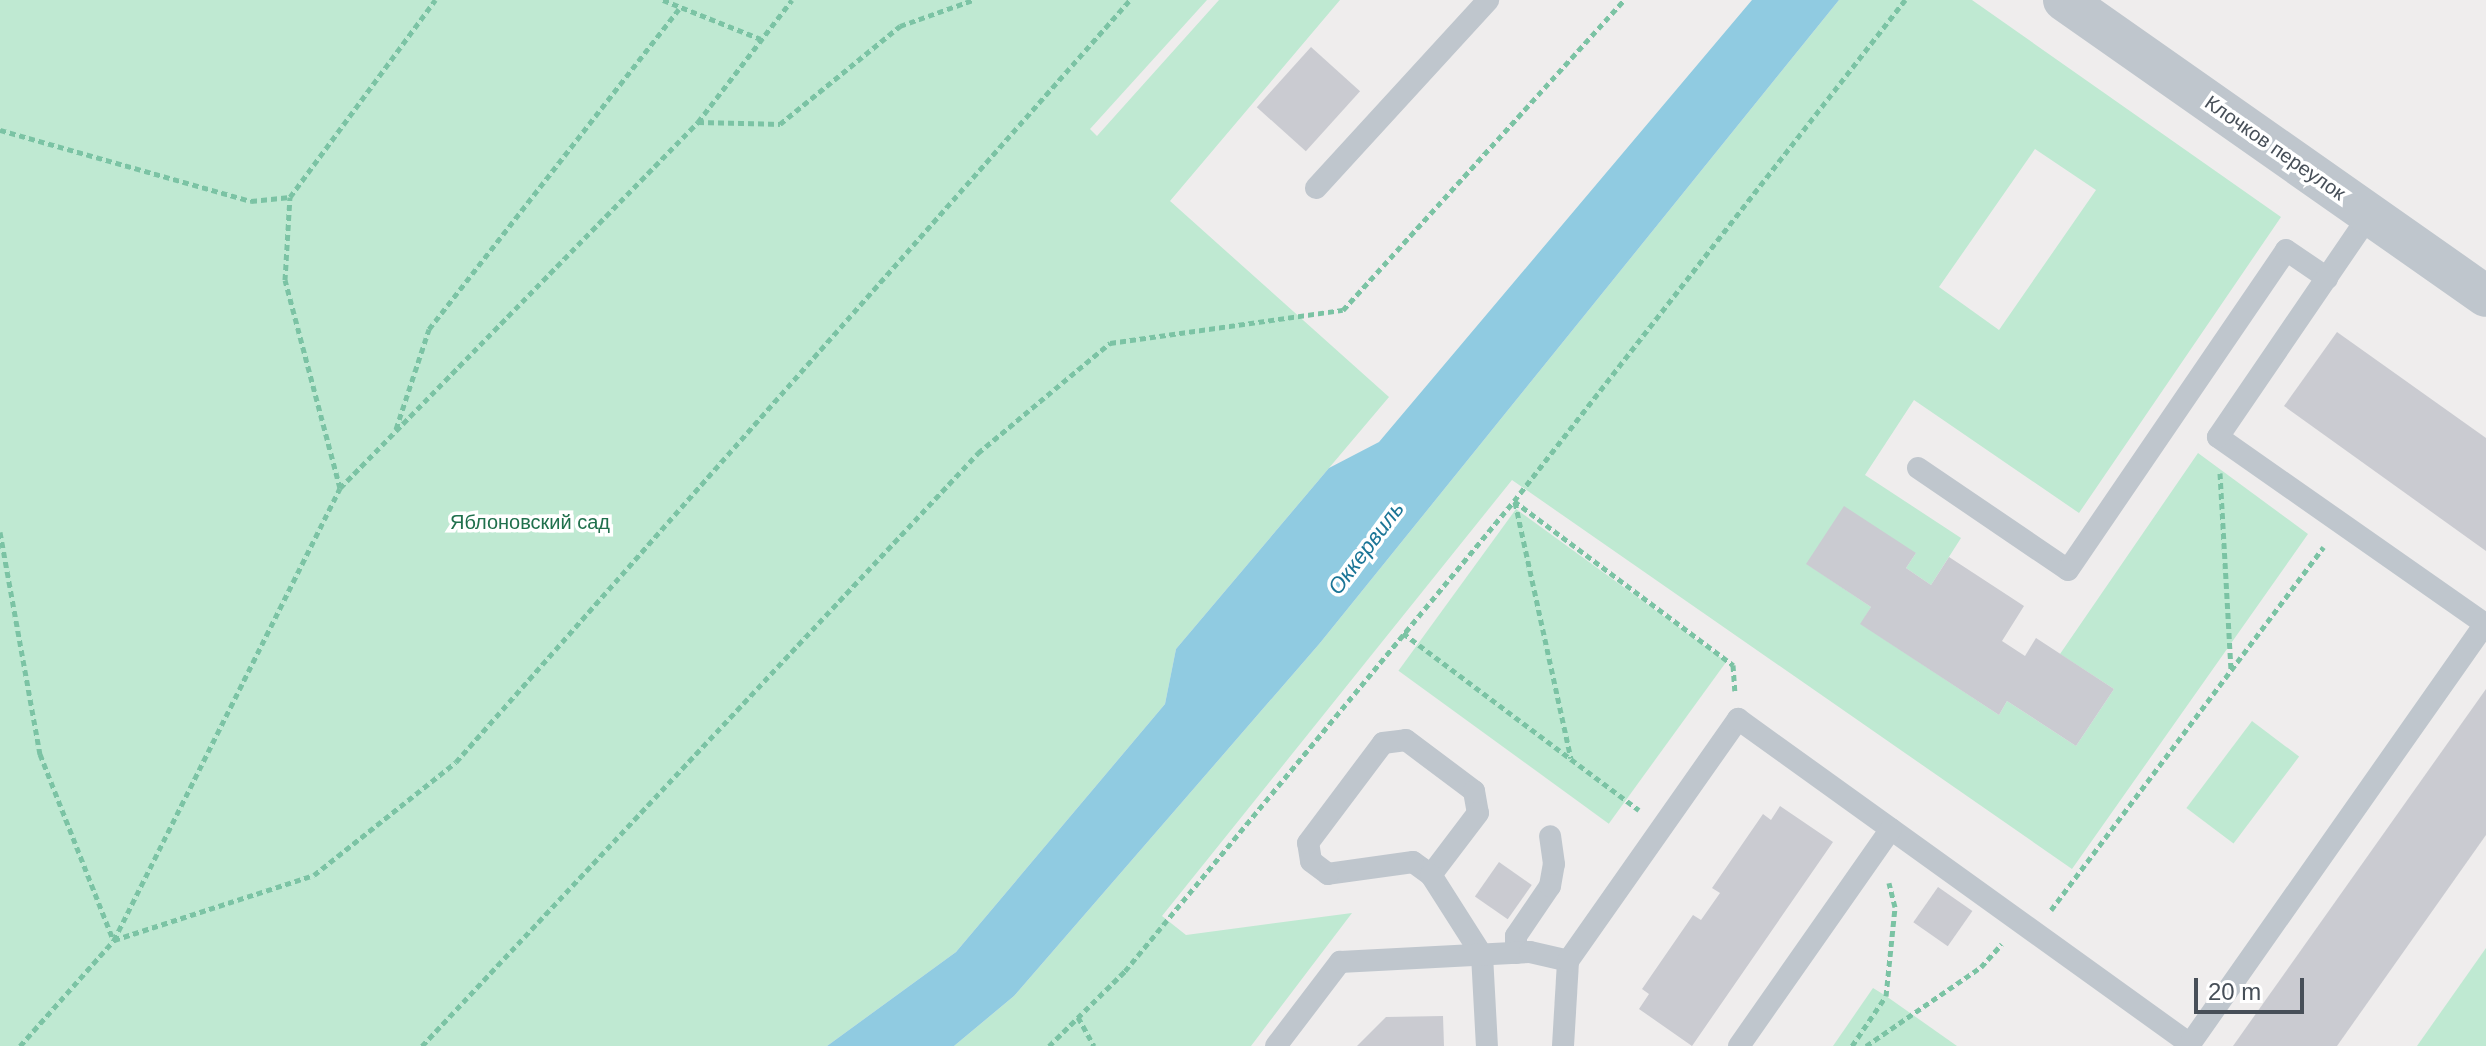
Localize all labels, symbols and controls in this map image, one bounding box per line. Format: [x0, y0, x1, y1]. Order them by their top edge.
street label: Клочков переулок [2200, 90, 2350, 206]
water label: Оккервиль [1322, 496, 1410, 600]
park label: Яблоновский сад [450, 510, 610, 534]
scale bar [2198, 962, 2308, 1012]
text: 20 m [2208, 978, 2261, 1005]

